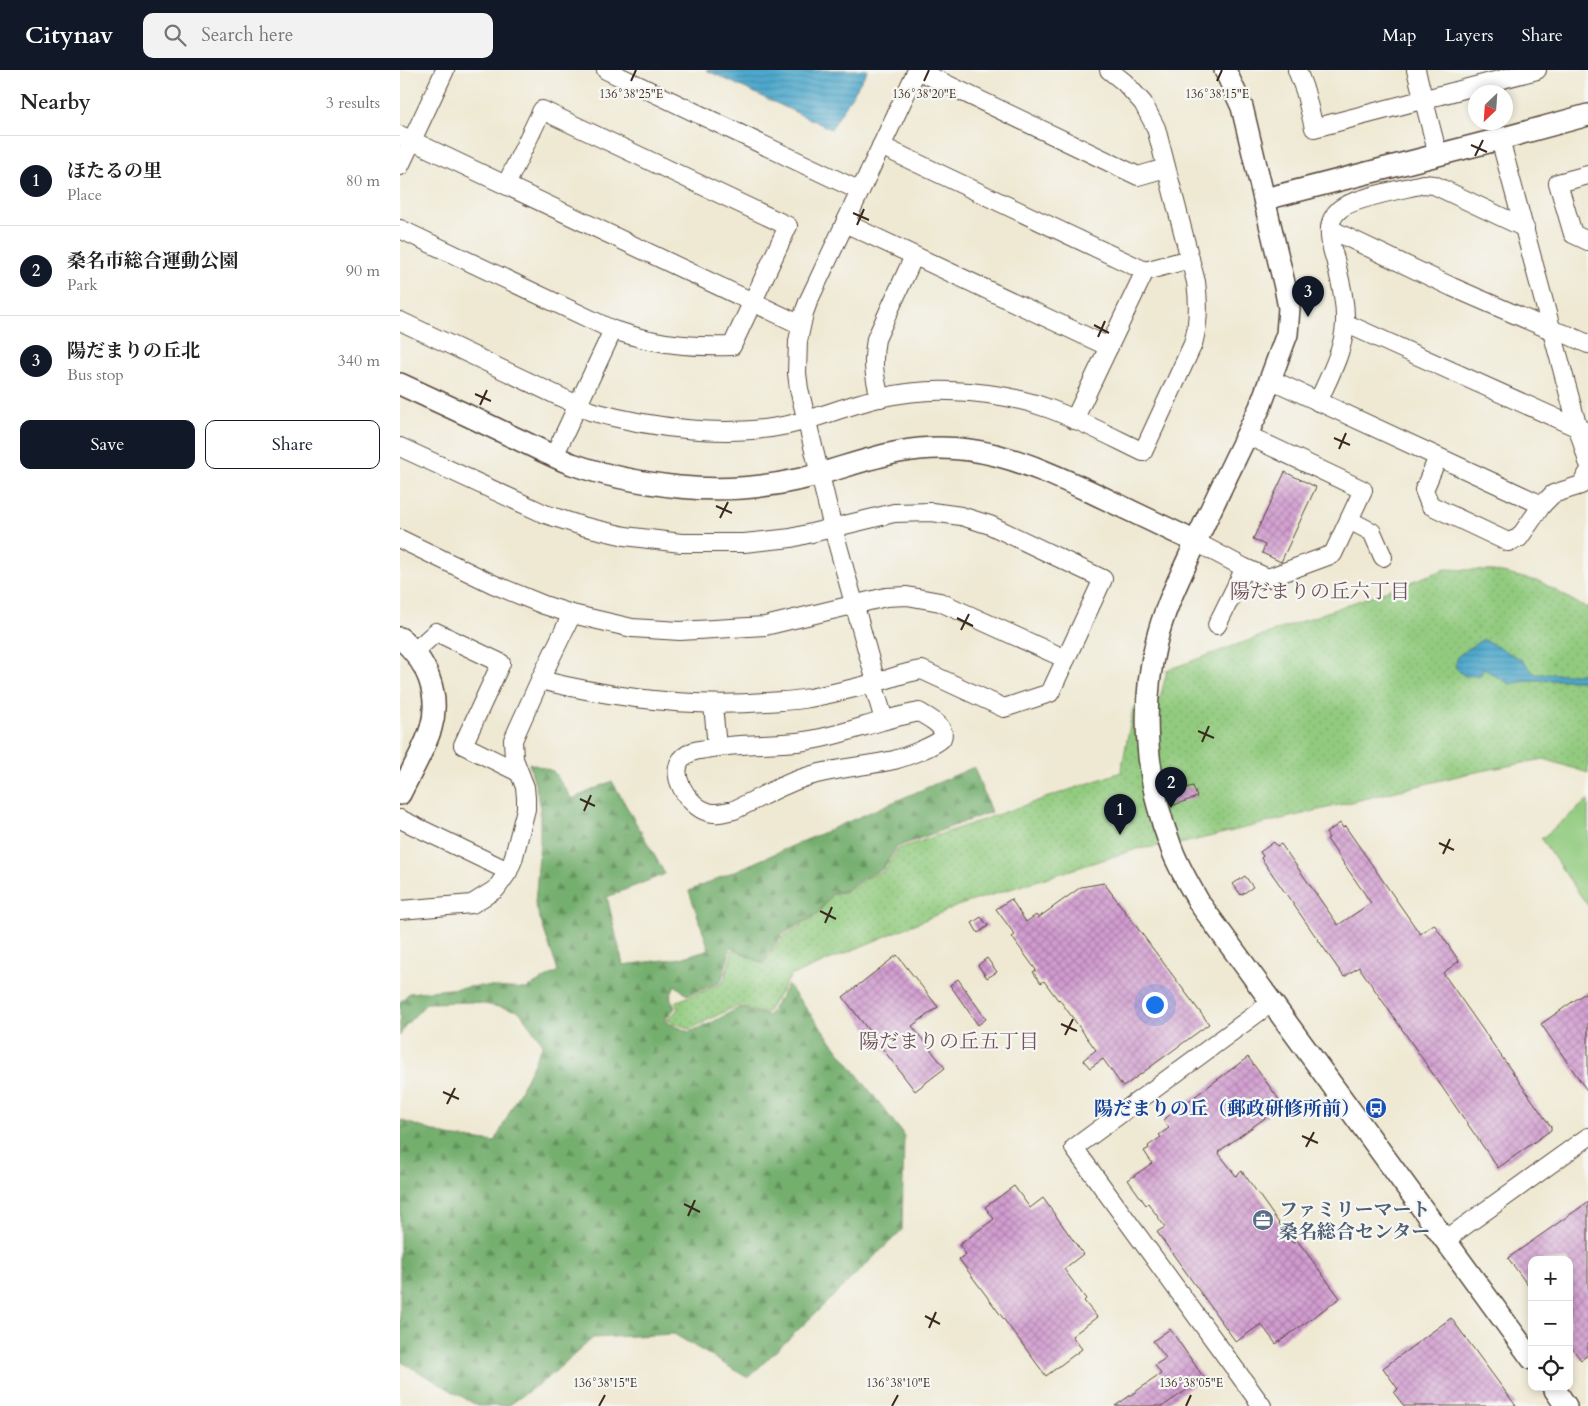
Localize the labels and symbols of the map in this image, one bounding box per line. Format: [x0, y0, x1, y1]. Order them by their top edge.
north arrow [1468, 85, 1513, 130]
text: 136°38'25"E [599, 86, 663, 102]
text: 136°38'20"E [892, 86, 956, 102]
text: 136°38'15"E [1185, 86, 1249, 102]
pin: 3 [1292, 276, 1324, 317]
district label: 陽だまりの丘六丁目 [1230, 578, 1410, 605]
pin: 2 [1155, 767, 1187, 808]
pin: 1 [1104, 794, 1136, 835]
your location [1142, 992, 1168, 1018]
district label: 陽だまりの丘五丁目 [859, 1028, 1039, 1055]
place label: 陽だまりの丘（郵政研修所前） [1094, 1096, 1360, 1122]
bus stop icon: 陽だまりの丘（郵政研修所前） [1364, 1096, 1388, 1120]
place label: ファミリーマート 桑名総合センター [1279, 1197, 1431, 1245]
office icon: ファミリーマート 桑名総合センター [1251, 1208, 1275, 1232]
text: 136°38'15"E [573, 1375, 637, 1391]
text: 136°38'10"E [866, 1375, 930, 1391]
text: 136°38'05"E [1159, 1375, 1223, 1391]

